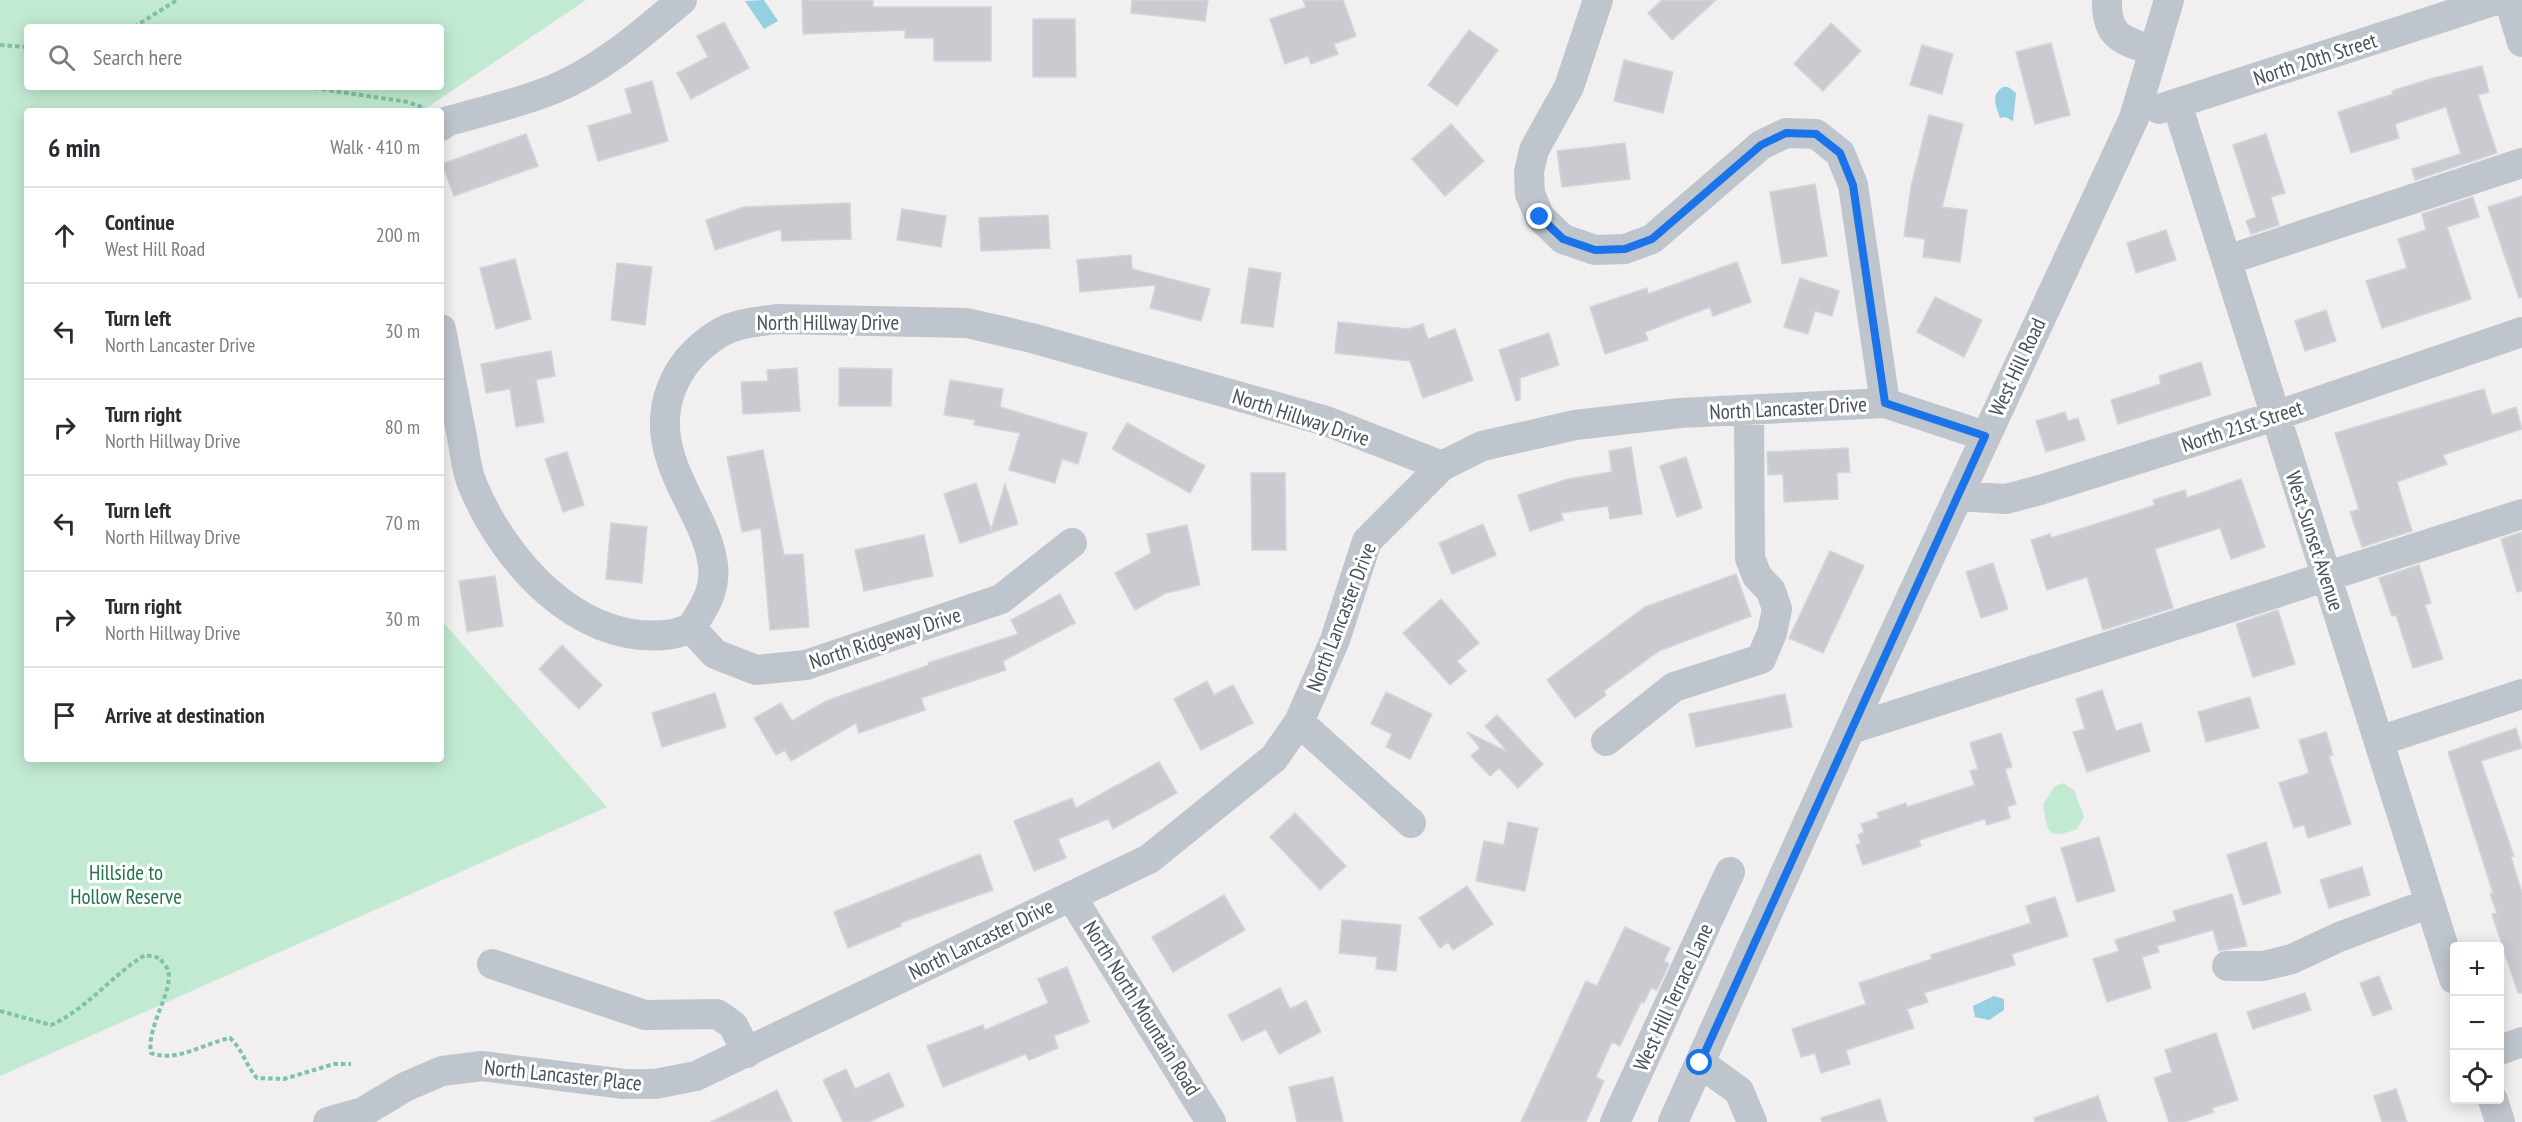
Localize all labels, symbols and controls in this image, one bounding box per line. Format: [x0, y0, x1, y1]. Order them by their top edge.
search box [24, 24, 444, 90]
street label: North 20th Street [2250, 26, 2380, 92]
icon: search [45, 41, 78, 74]
text: Search here [93, 43, 182, 71]
text: 6 min [48, 131, 101, 164]
text: Walk · 410 m [330, 134, 420, 160]
route end [1526, 203, 1552, 229]
text: Continue [105, 208, 175, 236]
icon: ahead [48, 219, 81, 252]
text: 200 m [376, 222, 420, 248]
text: West Hill Road [105, 236, 205, 262]
text: Turn left [105, 304, 171, 332]
street label: North Hillway Drive [757, 309, 899, 336]
street label: West Hill Road [1983, 314, 2051, 420]
icon: left [48, 315, 81, 348]
text: 30 m [385, 318, 420, 344]
text: North Lancaster Drive [105, 332, 255, 358]
street label: North Hillway Drive [1229, 382, 1373, 452]
street label: North Lancaster Drive [1709, 390, 1867, 426]
street label: North 21st Street [2178, 394, 2306, 458]
text: Turn right [105, 400, 182, 428]
icon: right [48, 411, 81, 444]
text: 80 m [385, 414, 420, 440]
text: North Hillway Drive [105, 428, 241, 454]
street label: West Sunset Avenue [2280, 468, 2350, 614]
text: Turn left [105, 496, 171, 524]
icon: left [48, 507, 81, 540]
text: 70 m [385, 510, 420, 536]
text: North Hillway Drive [105, 524, 241, 550]
street label: North Lancaster Drive [1300, 539, 1382, 695]
text: Turn right [105, 592, 182, 620]
street label: North Ridgeway Drive [806, 601, 964, 675]
icon: right [48, 603, 81, 636]
text: 30 m [385, 606, 420, 632]
text: North Hillway Drive [105, 620, 241, 646]
icon: arrive [48, 699, 81, 732]
text: Arrive at destination [105, 701, 265, 729]
park label: Hillside to Hollow Reserve [70, 859, 182, 910]
street label: North Lancaster Drive [904, 892, 1058, 986]
street label: North North Mountain Road [1077, 916, 1207, 1100]
street label: West Hill Terrace Lane [1627, 919, 1719, 1075]
map controls [2450, 942, 2504, 1104]
button: + [2450, 942, 2504, 996]
button: − [2450, 996, 2504, 1050]
route start [1686, 1049, 1712, 1075]
button: locate [2450, 1050, 2504, 1104]
street label: North Lancaster Place [483, 1053, 643, 1097]

